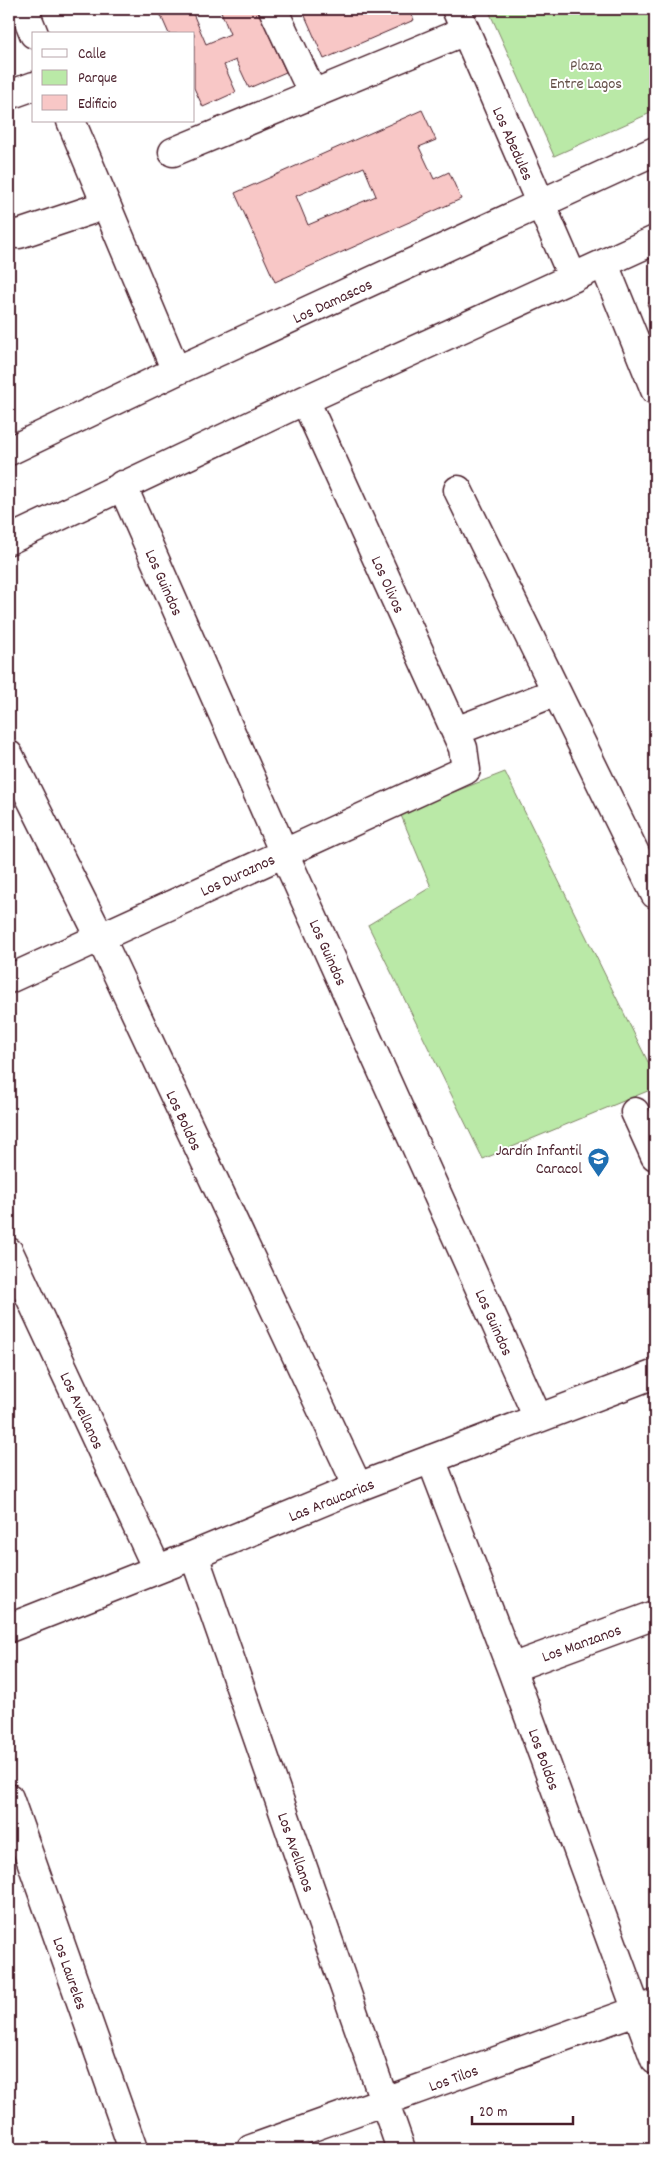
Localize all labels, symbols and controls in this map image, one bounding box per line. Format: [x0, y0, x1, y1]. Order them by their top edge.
legend [32, 32, 195, 122]
text: Calle [78, 44, 107, 66]
park label: Plaza Entre Lagos [550, 55, 622, 96]
text: Parque [78, 68, 118, 90]
text: Edificio [78, 94, 117, 116]
street label: Los Abedules [485, 103, 538, 185]
street label: Los Damascos [290, 274, 377, 331]
street label: Los Guindos [138, 546, 188, 620]
street label: Los Olivos [364, 553, 410, 618]
street label: Los Duraznos [197, 849, 279, 904]
street label: Los Guindos [302, 916, 352, 990]
street label: Los Boldos [159, 1087, 207, 1155]
place label: Jardín Infantil Caracol [496, 1140, 582, 1181]
school or university icon: Jardín Infantil Caracol [586, 1146, 610, 1177]
street label: Los Guindos [468, 1286, 518, 1360]
street label: Los Avellanos [53, 1369, 109, 1454]
street label: Las Araucarias [286, 1474, 378, 1529]
street label: Los Manzanos [539, 1619, 625, 1669]
street label: Los Boldos [521, 1726, 564, 1794]
street label: Los Avellanos [270, 1810, 319, 1896]
street label: Los Laureles [45, 1934, 92, 2014]
street label: Los Tilos [426, 2060, 482, 2099]
scale bar [472, 2093, 573, 2125]
text: 20 m [479, 2102, 507, 2124]

